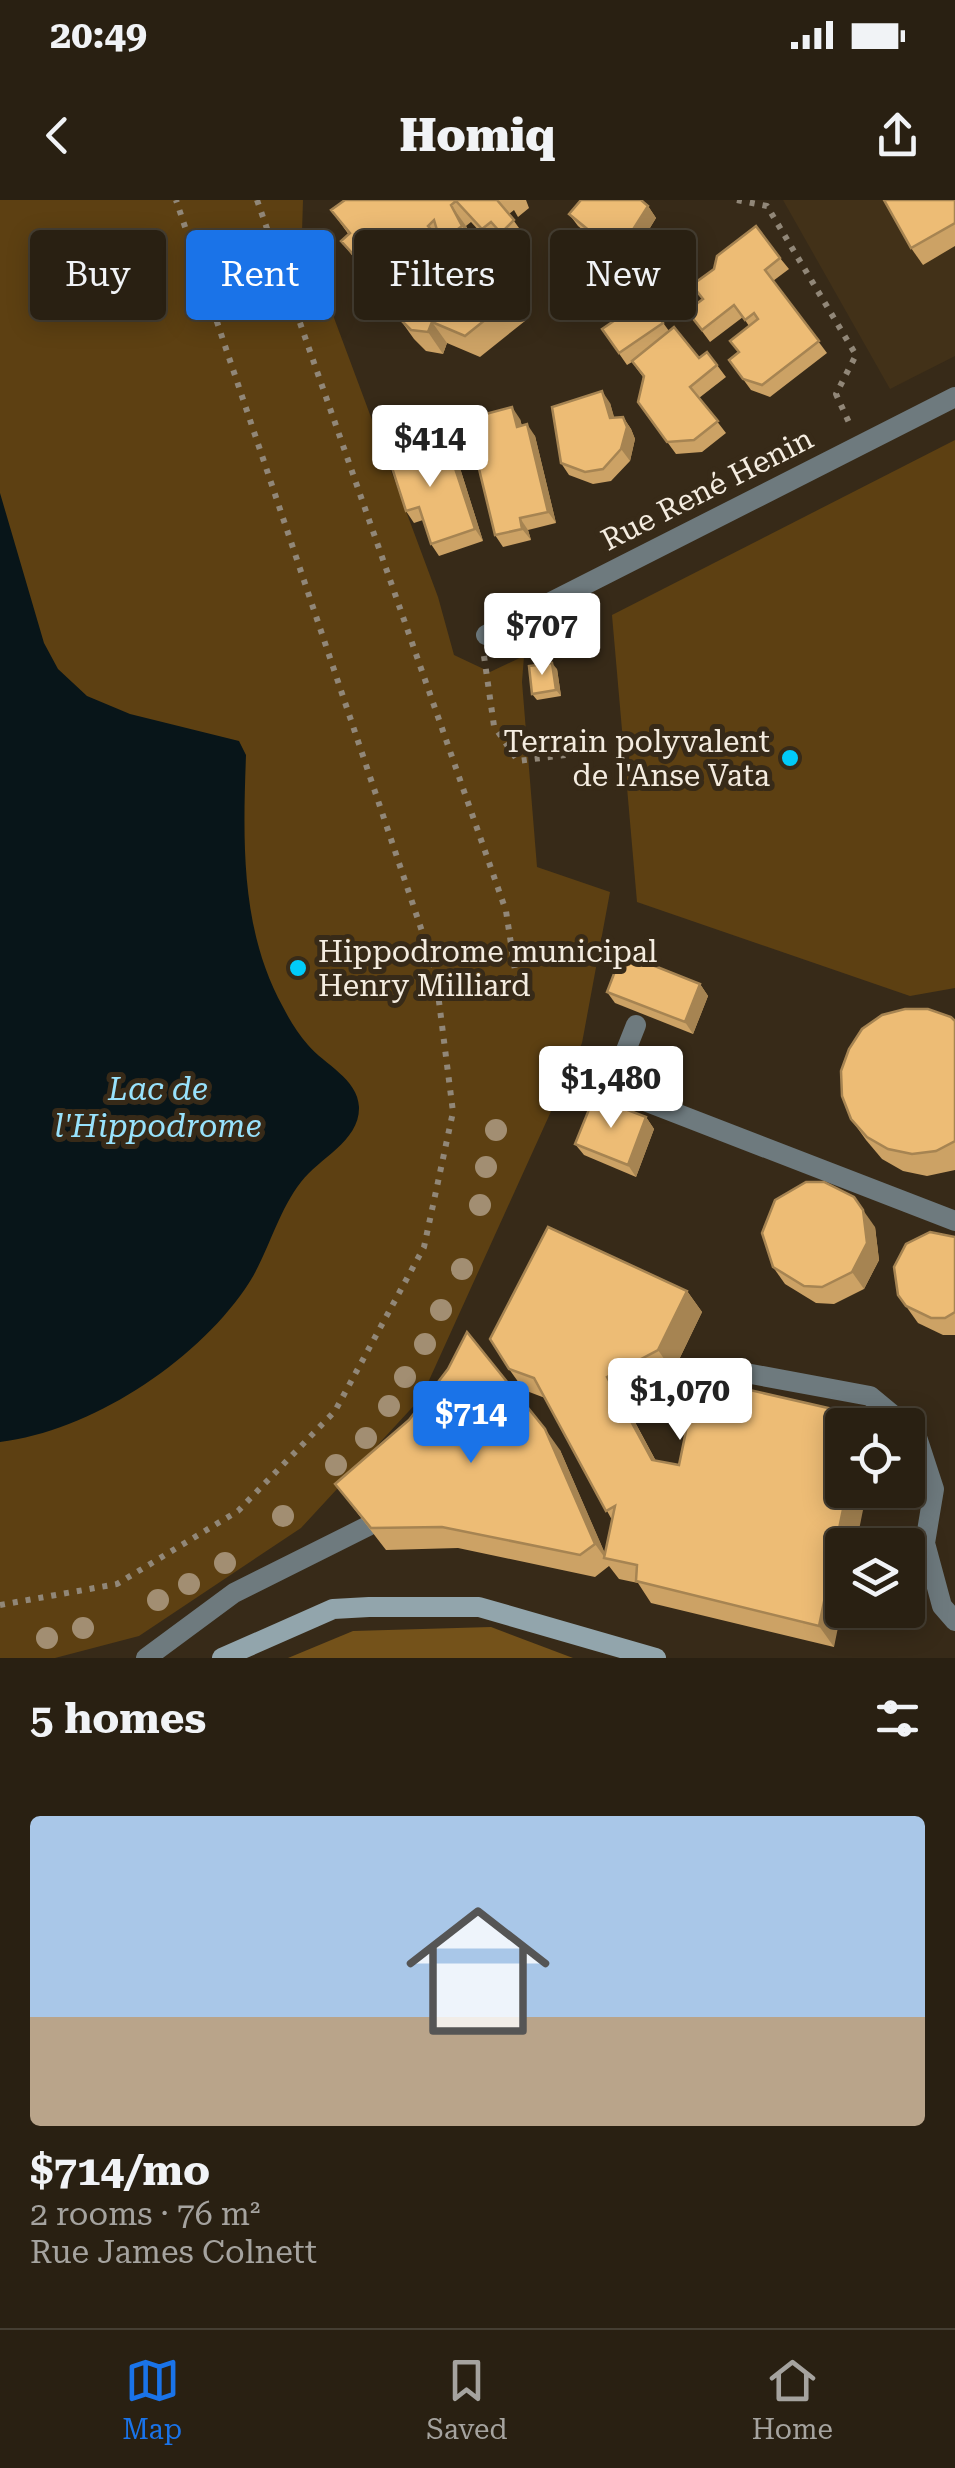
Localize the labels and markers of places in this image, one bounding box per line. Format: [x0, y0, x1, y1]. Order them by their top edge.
pin: $414 [371, 405, 489, 490]
pin: $707 [483, 593, 601, 678]
place label: Terrain polyvalent de l'Anse Vata [503, 724, 770, 793]
marker: Terrain polyvalent de l'Anse Vata [779, 747, 801, 769]
place label: Hippodrome municipal Henry Milliard [318, 934, 657, 1003]
marker: Hippodrome municipal Henry Milliard [287, 957, 309, 979]
pin: $1,480 [530, 1046, 692, 1131]
pin: $1,070 [599, 1358, 761, 1443]
pin: $714 [412, 1381, 530, 1466]

